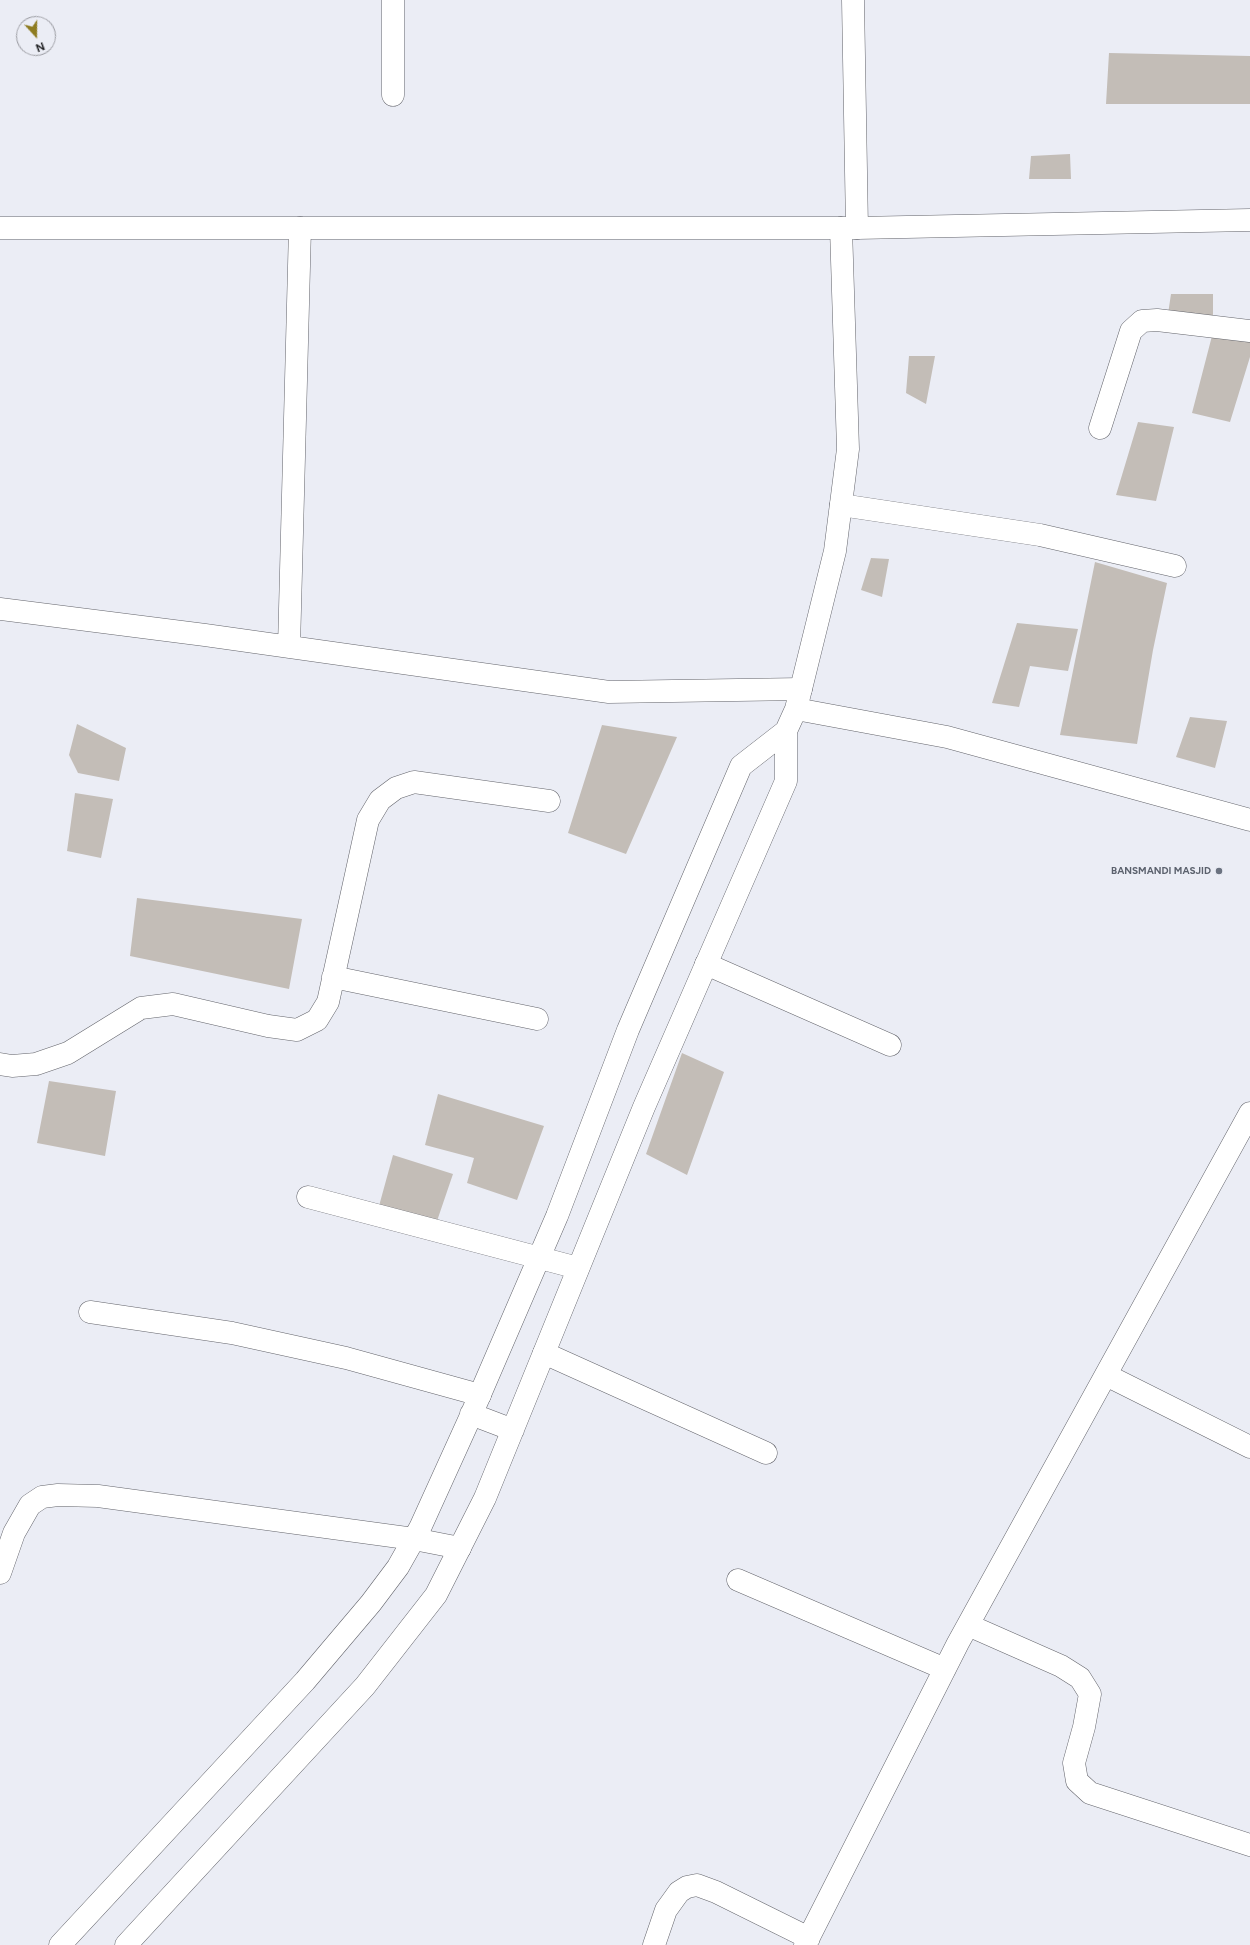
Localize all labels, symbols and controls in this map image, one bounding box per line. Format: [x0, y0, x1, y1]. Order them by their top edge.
north arrow [16, 16, 56, 56]
text: N [34, 39, 46, 54]
place label: BANSMANDI MASJID [1111, 865, 1211, 877]
marker: BANSMANDI MASJID [1214, 866, 1224, 876]

